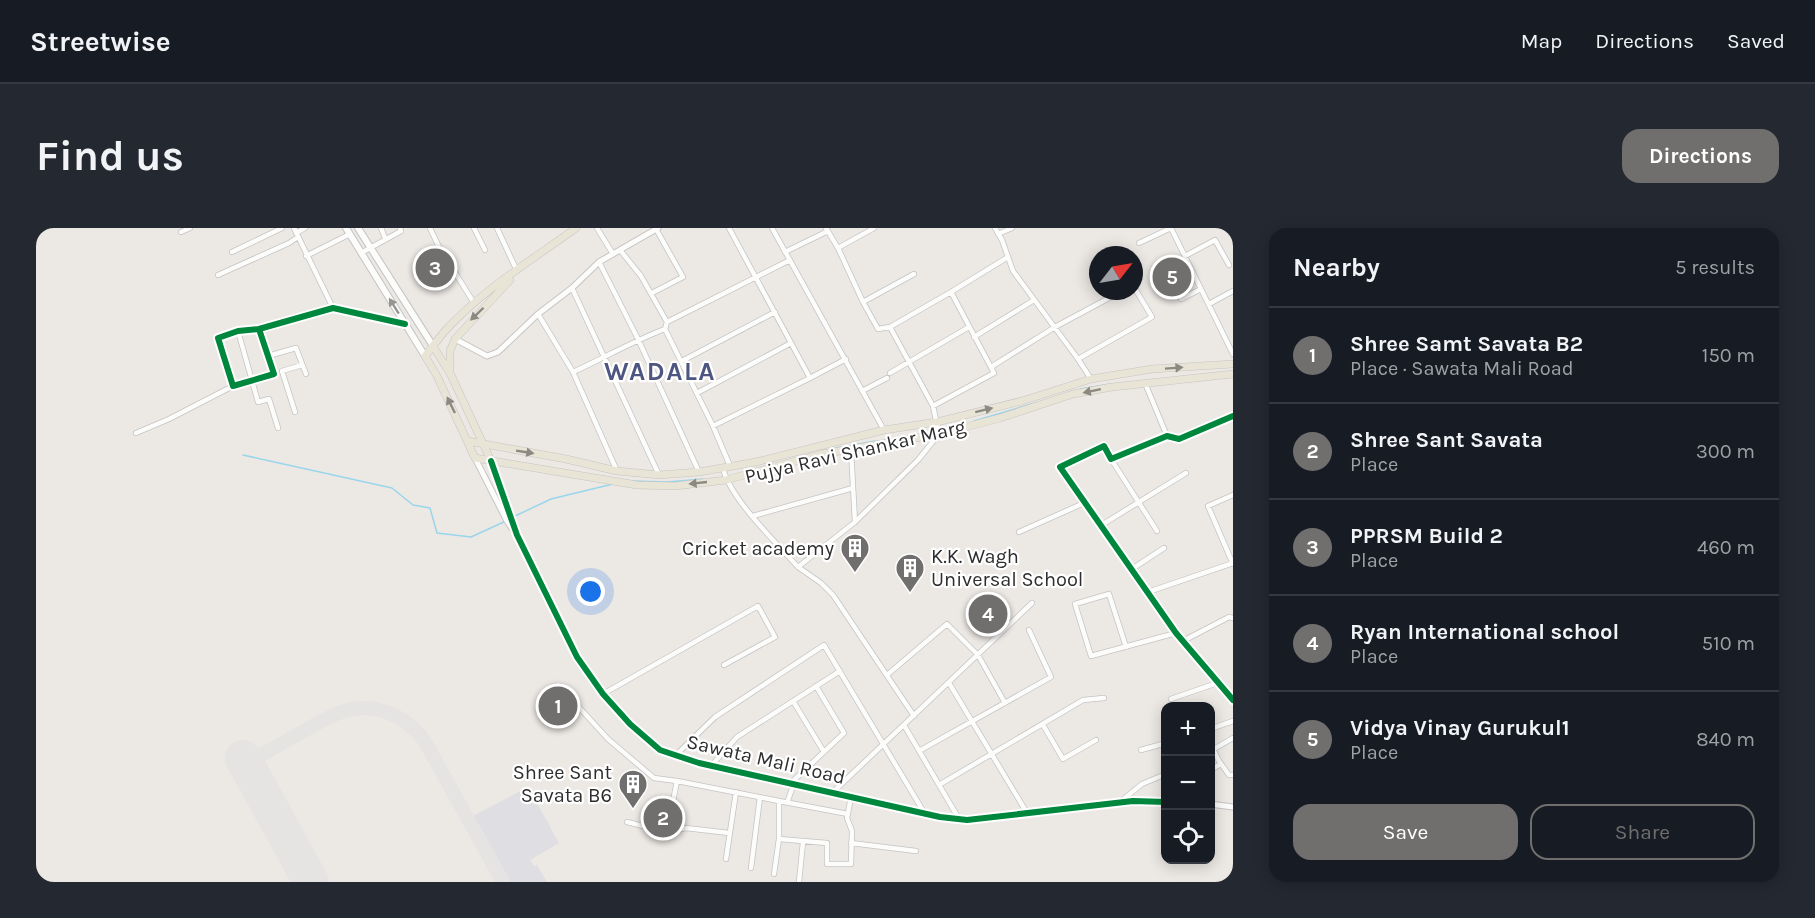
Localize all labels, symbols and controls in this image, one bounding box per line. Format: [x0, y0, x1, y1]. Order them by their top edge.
text: Streetwise [30, 25, 171, 58]
text: Map [1521, 29, 1562, 53]
text: Directions [1595, 29, 1694, 53]
text: Saved [1727, 29, 1785, 53]
button: Directions [1622, 129, 1779, 183]
text: Find us [36, 131, 184, 181]
pin: 3 [416, 246, 454, 291]
north arrow [1089, 246, 1143, 300]
text: Nearby [1293, 252, 1380, 283]
pin: 5 [1152, 254, 1192, 300]
text: 5 results [1675, 256, 1755, 279]
one-way arrow [388, 298, 399, 314]
one-way arrow [471, 307, 485, 321]
text: Shree Samt Savata B2 [1350, 331, 1583, 357]
text: 1 [1309, 344, 1316, 367]
text: 150 m [1702, 344, 1755, 367]
district label: WADALA [604, 356, 716, 387]
text: Place · Sawata Mali Road [1350, 357, 1574, 380]
one-way arrow [1164, 363, 1183, 373]
one-way arrow [1082, 387, 1101, 396]
one-way arrow [446, 396, 455, 413]
one-way arrow [975, 405, 993, 415]
street label: Pujya Ravi Shankar Marg [742, 415, 968, 488]
text: Shree Sant Savata [1350, 427, 1543, 453]
text: 2 [1306, 440, 1319, 463]
text: 300 m [1696, 440, 1755, 463]
one-way arrow [516, 448, 535, 457]
text: Place [1350, 453, 1398, 476]
one-way arrow [688, 478, 707, 488]
text: PPRSM Build 2 [1350, 523, 1503, 549]
building icon: Cricket academy [839, 532, 871, 574]
text: 3 [1306, 536, 1319, 559]
text: 460 m [1697, 536, 1755, 559]
place label: Cricket academy [682, 537, 834, 560]
place label: K.K. Wagh Universal School [931, 545, 1083, 591]
text: Place [1350, 549, 1398, 572]
building icon: K.K. Wagh Universal School [894, 552, 926, 594]
your location [576, 577, 605, 606]
pin: 4 [968, 592, 1008, 636]
text: Ryan International school [1350, 619, 1619, 645]
text: 4 [1307, 632, 1318, 655]
text: 510 m [1702, 632, 1755, 655]
text: Place [1350, 645, 1398, 668]
pin: 1 [538, 684, 578, 728]
map controls [1161, 702, 1215, 864]
button: + [1161, 702, 1215, 756]
text: Vidya Vinay Gurukul1 [1350, 715, 1570, 741]
text: 5 [1307, 728, 1318, 751]
text: 840 m [1696, 728, 1755, 751]
street label: Sawata Mali Road [684, 730, 847, 789]
text: Place [1350, 741, 1398, 764]
button: − [1161, 756, 1215, 810]
place label: Shree Sant Savata B6 [513, 761, 612, 807]
building icon: Shree Sant Savata B6 [617, 768, 649, 810]
pin: 2 [644, 796, 682, 840]
button: Save [1293, 804, 1518, 860]
button: Share [1530, 804, 1755, 860]
button: locate [1161, 810, 1215, 864]

